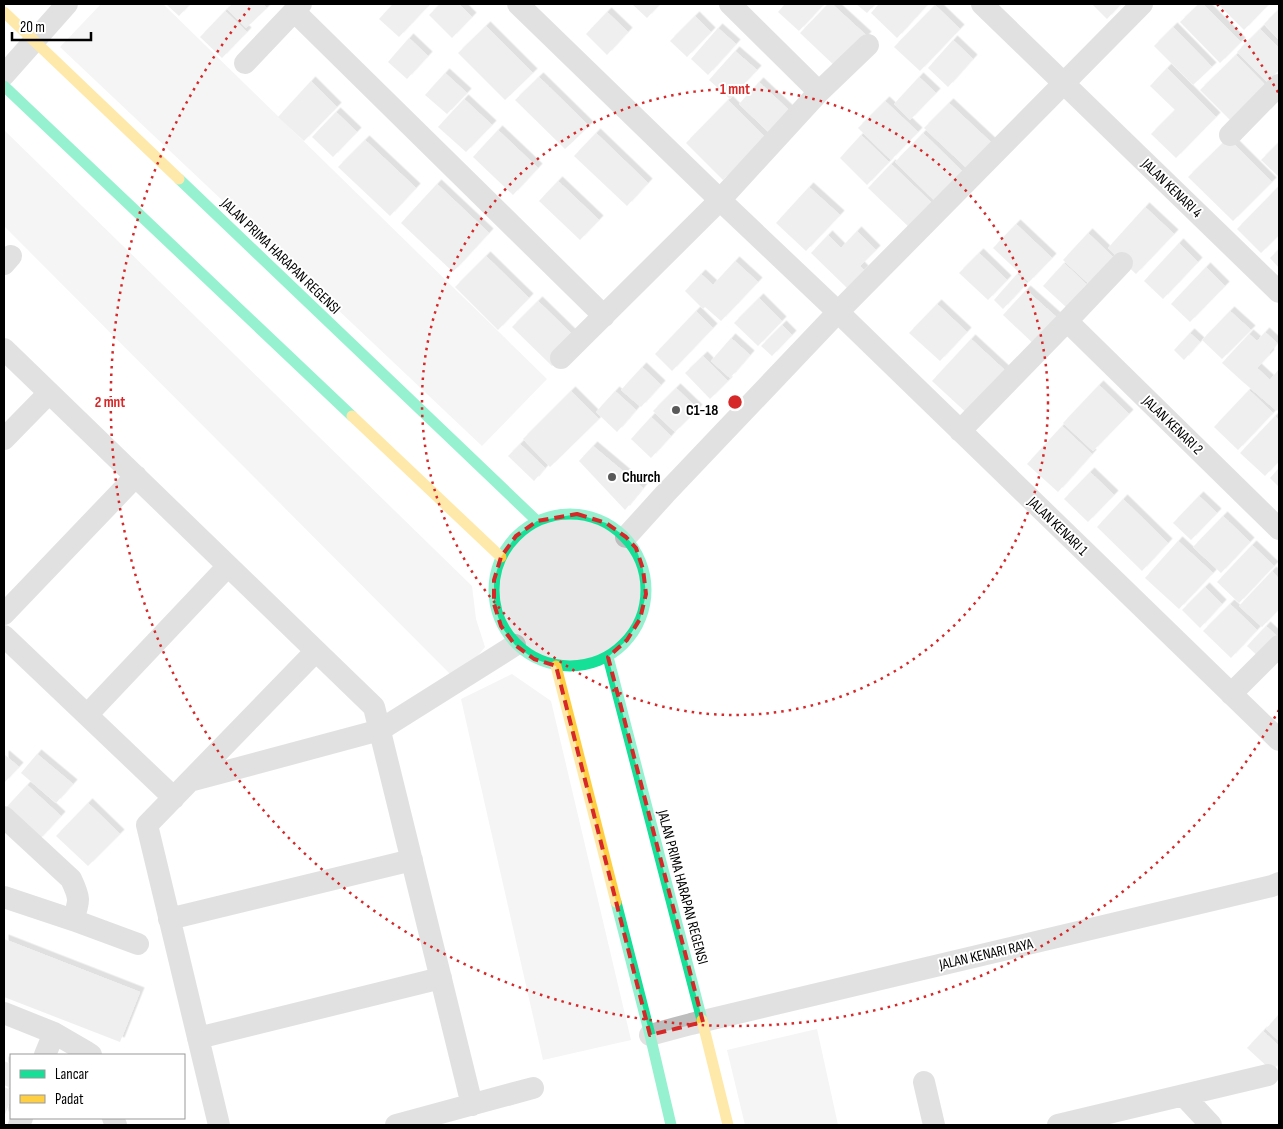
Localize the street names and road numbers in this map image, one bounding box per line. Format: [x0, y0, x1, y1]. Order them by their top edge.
street label: JALAN KENARI 4 [1137, 154, 1206, 222]
street label: JALAN PRIMA HARAPAN REGENSI [216, 194, 344, 318]
street label: JALAN KENARI 2 [1138, 391, 1207, 459]
street label: JALAN KENARI 1 [1023, 492, 1092, 560]
street label: JALAN PRIMA HARAPAN REGENSI [652, 807, 712, 966]
street label: JALAN KENARI RAYA [936, 934, 1035, 975]

